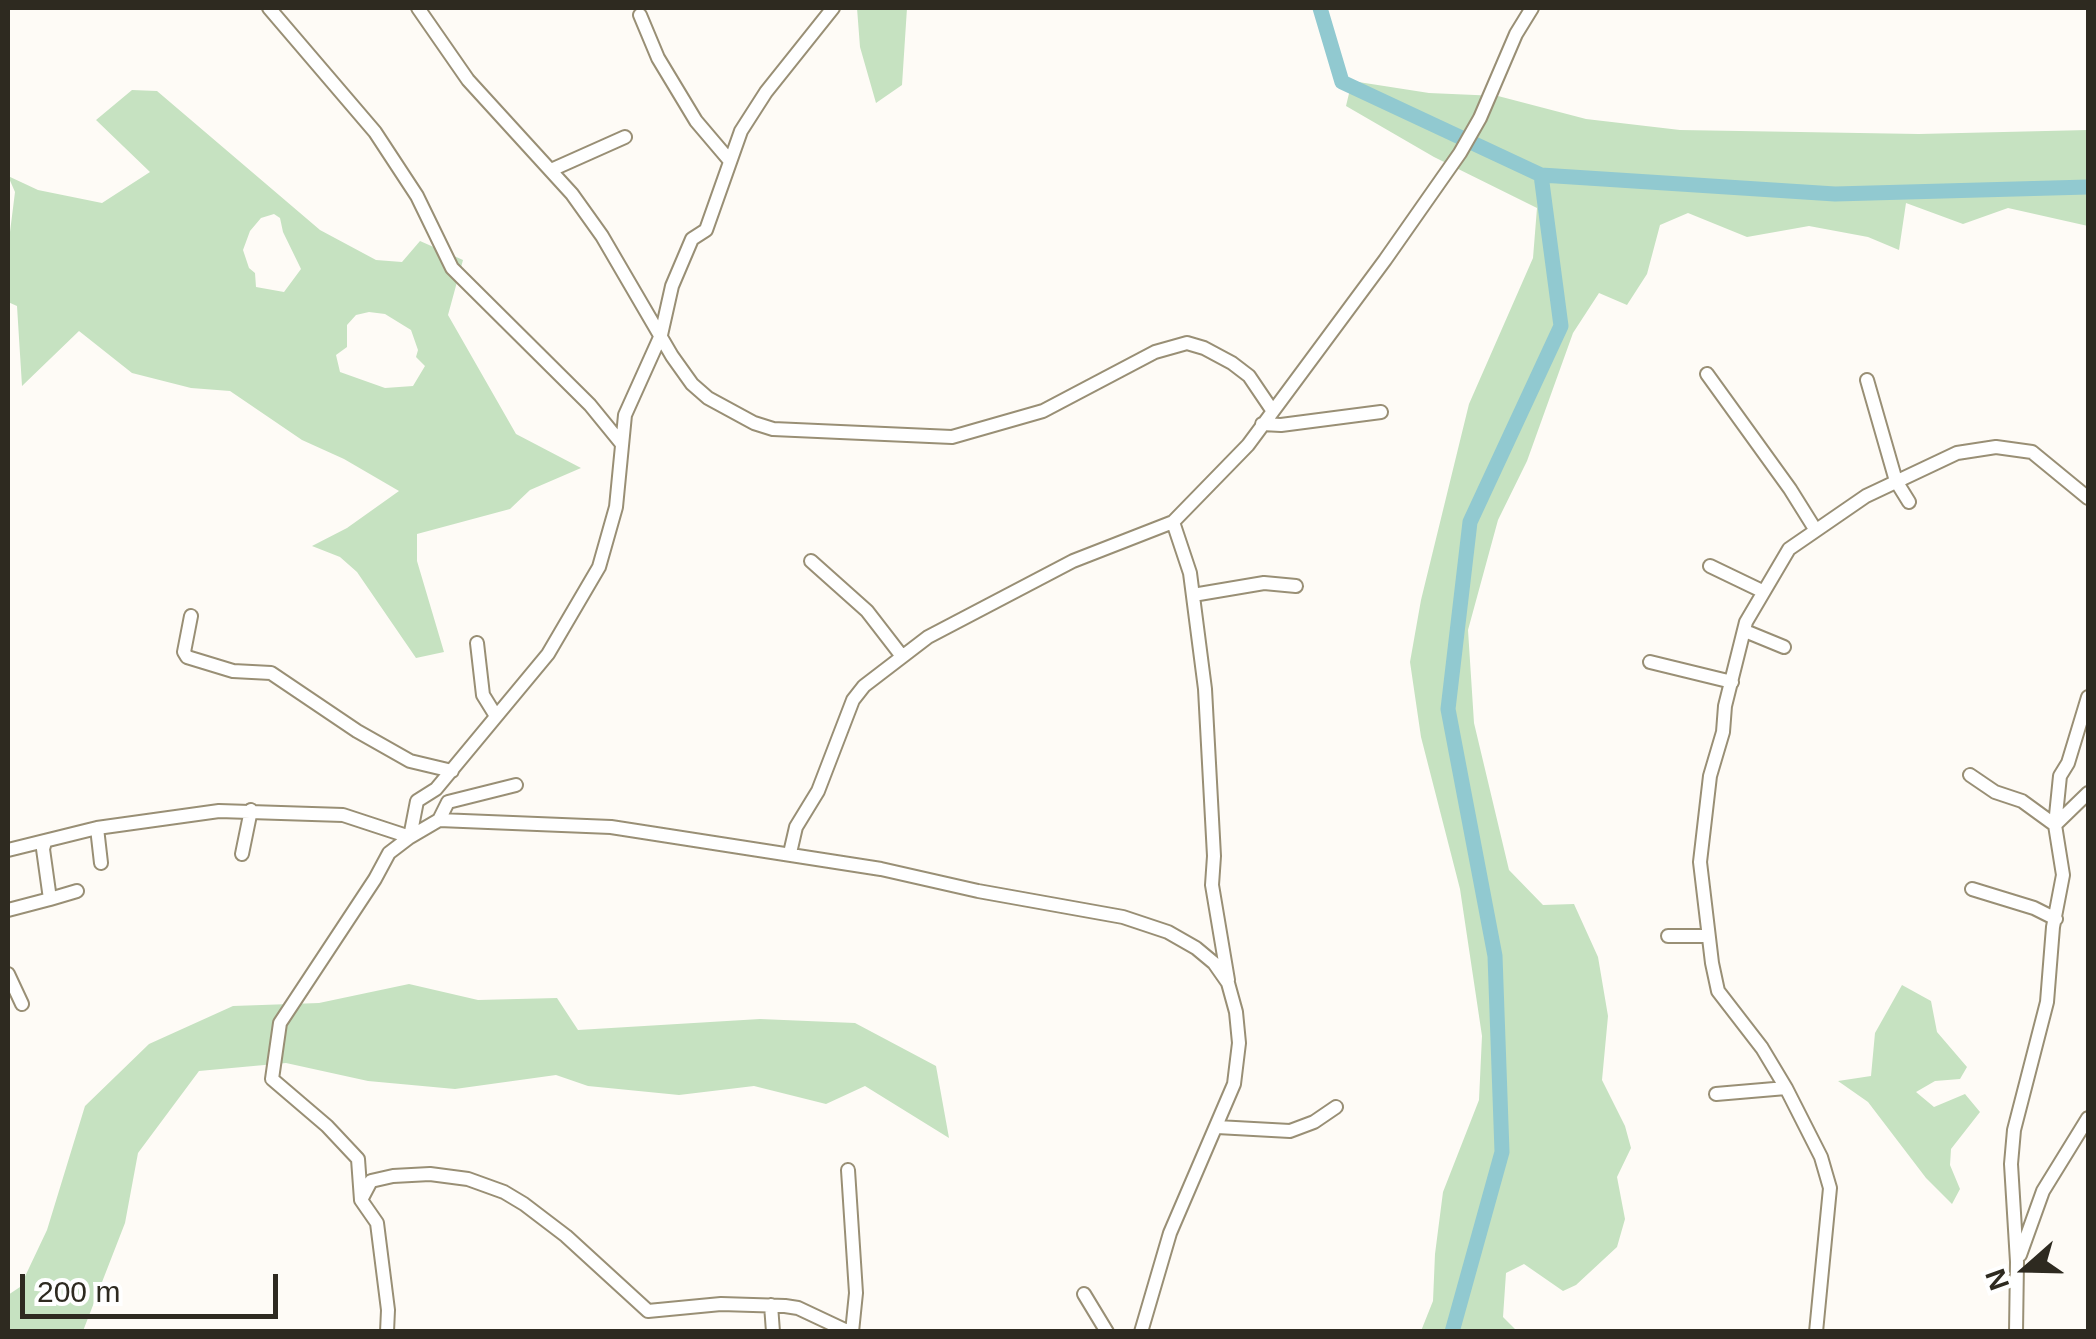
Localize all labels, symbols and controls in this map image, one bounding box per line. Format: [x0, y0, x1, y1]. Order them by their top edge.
north arrow [1976, 1219, 2076, 1319]
scale bar [25, 1254, 282, 1316]
text: N [1979, 1265, 2015, 1294]
text: 200 m [37, 1275, 120, 1308]

